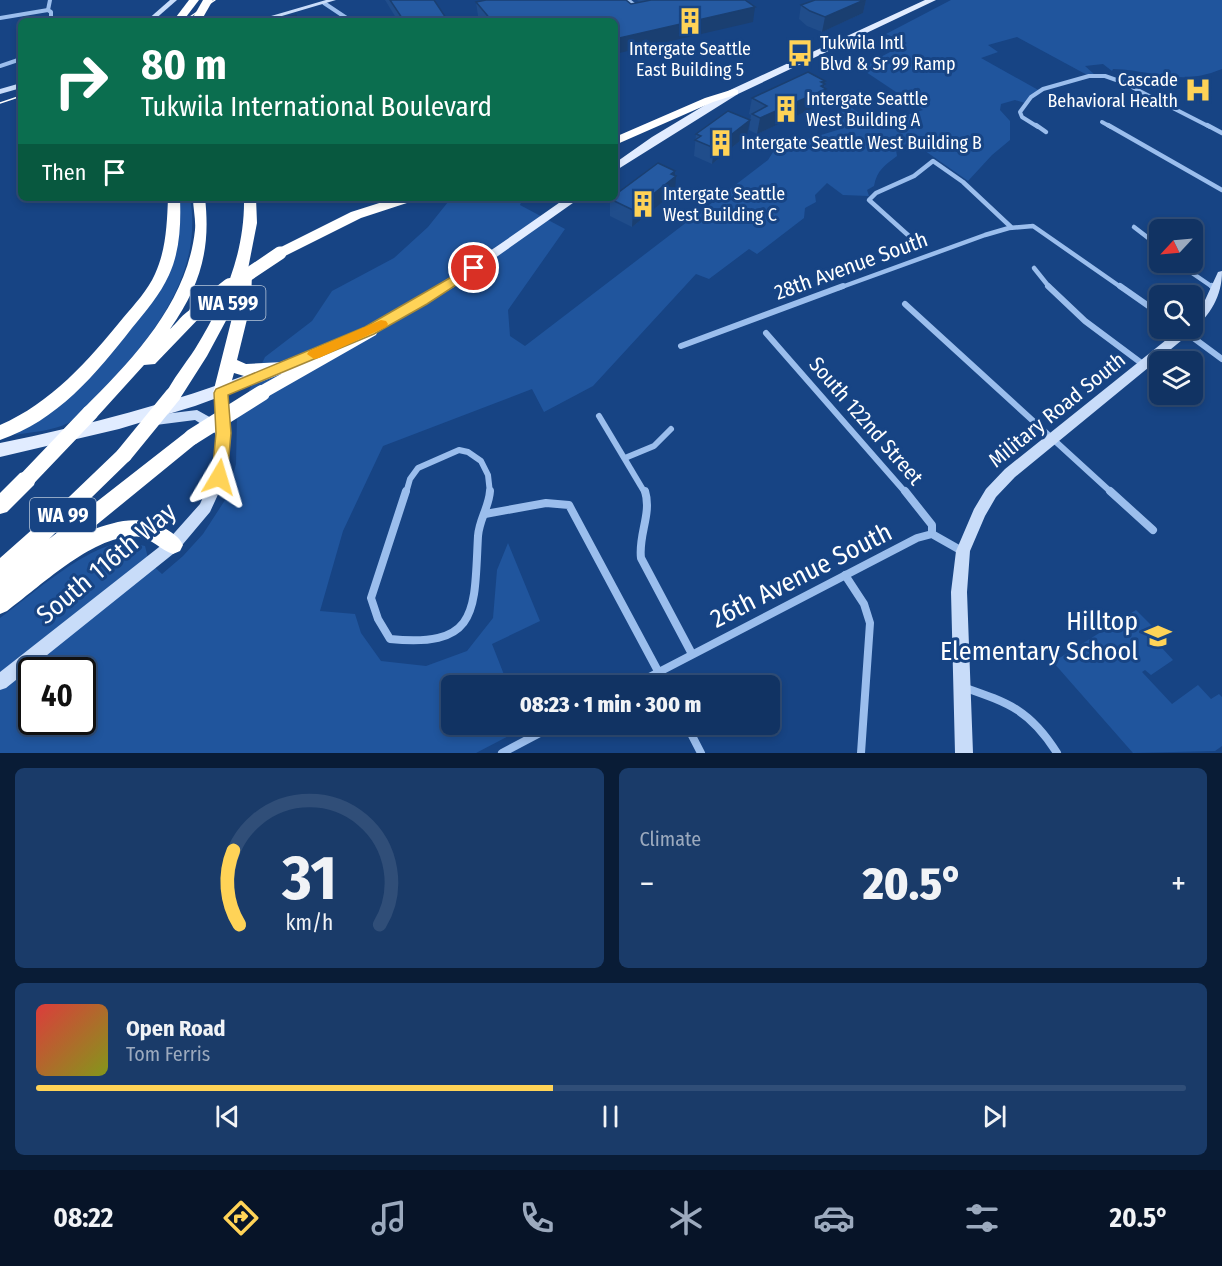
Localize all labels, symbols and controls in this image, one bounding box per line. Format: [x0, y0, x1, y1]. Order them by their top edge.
building icon: Intergate Seattle East Building 5 [675, 6, 705, 36]
place label: Tukwila Intl Blvd & Sr 99 Ramp [820, 32, 955, 75]
place label: Intergate Seattle East Building 5 [629, 38, 751, 81]
bus stop icon: Tukwila Intl Blvd & Sr 99 Ramp [785, 38, 815, 68]
text: 80 m [141, 40, 227, 90]
icon: right [42, 42, 120, 120]
place label: Cascade Behavioral Health [1047, 69, 1178, 112]
hospital icon: Cascade Behavioral Health [1183, 75, 1213, 105]
place label: Intergate Seattle West Building A [806, 88, 928, 131]
text: Tukwila International Boulevard [141, 91, 492, 123]
building icon: Intergate Seattle West Building A [771, 94, 801, 124]
building icon: Intergate Seattle West Building B [706, 128, 736, 158]
place label: Intergate Seattle West Building B [741, 132, 982, 154]
icon: arrive [98, 156, 131, 189]
text: Then [42, 159, 86, 186]
place label: Intergate Seattle West Building C [663, 183, 785, 226]
building icon: Intergate Seattle West Building C [628, 189, 658, 219]
north arrow [1149, 219, 1203, 273]
map controls [1149, 219, 1203, 405]
street label: 28th Avenue South [771, 226, 931, 306]
pin [448, 242, 499, 293]
icon: arrive [457, 251, 490, 284]
button: search [1149, 285, 1203, 339]
road number: WA 599 [190, 286, 266, 320]
street label: Military Road South [983, 347, 1131, 473]
button: layers [1149, 351, 1203, 405]
street label: South 122nd Street [803, 352, 929, 490]
position arrow [187, 445, 251, 509]
street label: South 116th Way [30, 496, 183, 631]
road number: WA 99 [30, 498, 96, 532]
street label: 26th Avenue South [705, 516, 897, 634]
place label: Hilltop Elementary School [940, 606, 1138, 667]
school or university icon: Hilltop Elementary School [1143, 621, 1173, 651]
speed limit sign: 40 [18, 657, 96, 735]
text: 08:23 · 1 min · 300 m [520, 691, 701, 718]
text: Climate [640, 827, 701, 851]
text: 31 [281, 841, 337, 916]
text: 20.5° [863, 857, 963, 911]
text: − [640, 864, 654, 904]
text: + [1171, 864, 1186, 904]
text: km/h [285, 910, 333, 936]
text: Open Road [126, 1015, 226, 1042]
text: Tom Ferris [126, 1042, 210, 1066]
icon: previous [211, 1100, 244, 1133]
icon: pause [594, 1100, 627, 1133]
icon: next [978, 1100, 1011, 1133]
icon: directions [220, 1197, 262, 1239]
icon: music [368, 1197, 410, 1239]
icon: phone [516, 1197, 558, 1239]
icon: climate [665, 1197, 707, 1239]
icon: car [813, 1197, 855, 1239]
icon: filters [961, 1197, 1003, 1239]
text: 08:22 [53, 1202, 113, 1234]
text: 20.5° [1109, 1202, 1169, 1234]

